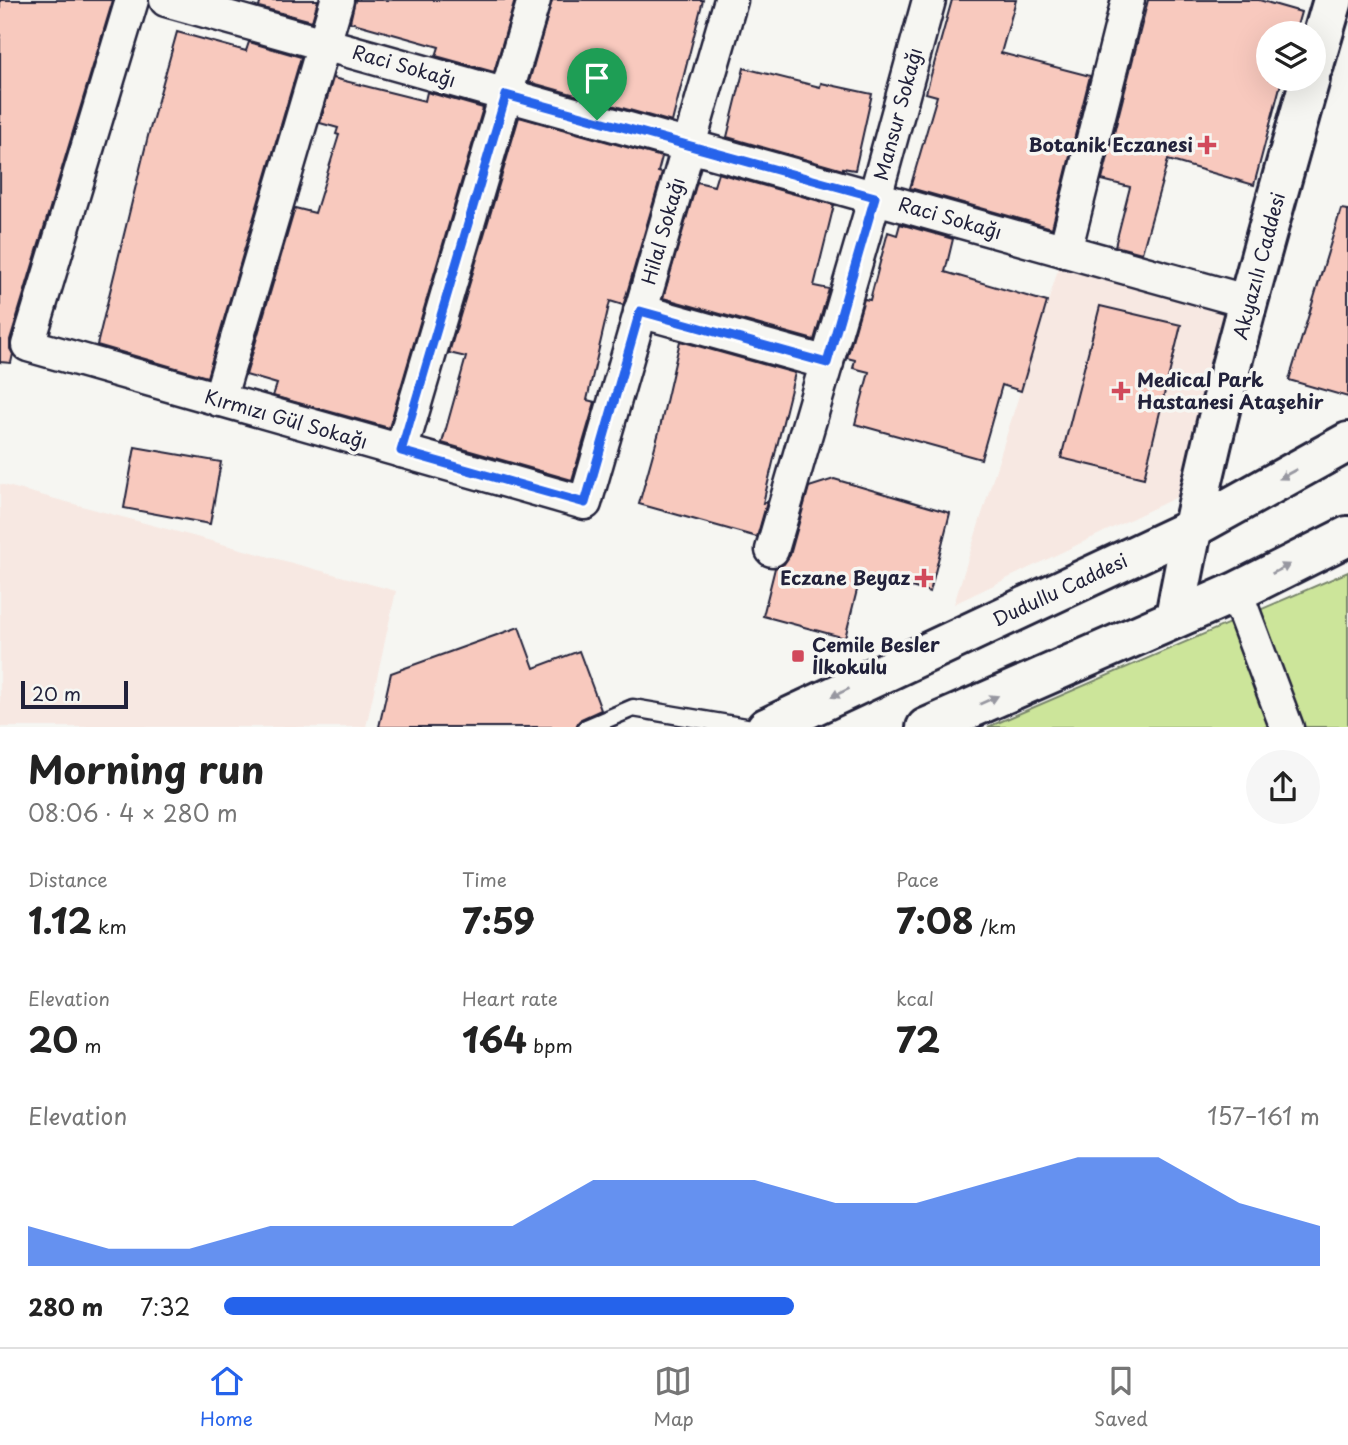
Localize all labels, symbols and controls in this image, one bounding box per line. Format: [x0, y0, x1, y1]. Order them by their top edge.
map controls [1256, 21, 1326, 91]
button: layers [1256, 21, 1326, 91]
street label: Raci Sokağı [349, 37, 459, 93]
street label: Mansur Sokağı [866, 44, 928, 183]
pin [567, 48, 627, 120]
icon: arrive [578, 59, 616, 97]
place label: Botanik Eczanesi [1028, 130, 1193, 158]
marker: Botanik Eczanesi [1199, 137, 1215, 153]
street label: Hilal Sokağı [633, 174, 691, 288]
street label: Raci Sokağı [895, 189, 1005, 245]
street label: Akyazılı Caddesi [1225, 189, 1291, 342]
place label: Medical Park Hastanesi Ataşehir [1137, 365, 1324, 415]
street label: Kırmızı Gül Sokağı [201, 381, 371, 455]
marker: Medical Park Hastanesi Ataşehir [1111, 381, 1131, 401]
one-way arrow [1278, 468, 1297, 480]
street label: Dudullu Caddesi [987, 546, 1132, 633]
place label: Eczane Beyaz [780, 563, 910, 591]
one-way arrow [1272, 564, 1292, 576]
marker: Eczane Beyaz [916, 570, 932, 586]
place label: Cemile Besler İlkokulu [812, 630, 940, 680]
marker: Cemile Besler İlkokulu [790, 648, 806, 664]
scale bar [21, 678, 128, 710]
text: 20 m [32, 679, 81, 707]
one-way arrow [830, 687, 850, 699]
one-way arrow [979, 694, 999, 706]
text: Morning run [28, 740, 264, 797]
button: share [1246, 750, 1320, 824]
text: 08:06 · 4 × 280 m [28, 795, 238, 830]
text: Distance [28, 865, 108, 893]
text: Time [462, 865, 507, 893]
text: Pace [896, 865, 939, 893]
text: 1.12 [28, 893, 92, 946]
text: 7:59 [462, 893, 535, 946]
text: 7:08 [896, 893, 974, 946]
text: km [92, 912, 127, 940]
text: /km [974, 912, 1016, 940]
text: Elevation [28, 984, 110, 1012]
text: Heart rate [462, 984, 558, 1012]
text: kcal [896, 984, 934, 1012]
text: 20 [28, 1012, 78, 1065]
text: 164 [462, 1012, 527, 1065]
text: 72 [896, 1012, 940, 1065]
text: m [78, 1031, 102, 1059]
text: bpm [527, 1031, 573, 1059]
text: Elevation [28, 1098, 127, 1133]
text: 157–161 m [1207, 1098, 1320, 1133]
text: 280 m [28, 1289, 103, 1324]
text: 7:32 [140, 1289, 190, 1324]
tab: Home [200, 1362, 253, 1432]
tab: Map [653, 1362, 694, 1432]
tab: Saved [1094, 1362, 1148, 1432]

